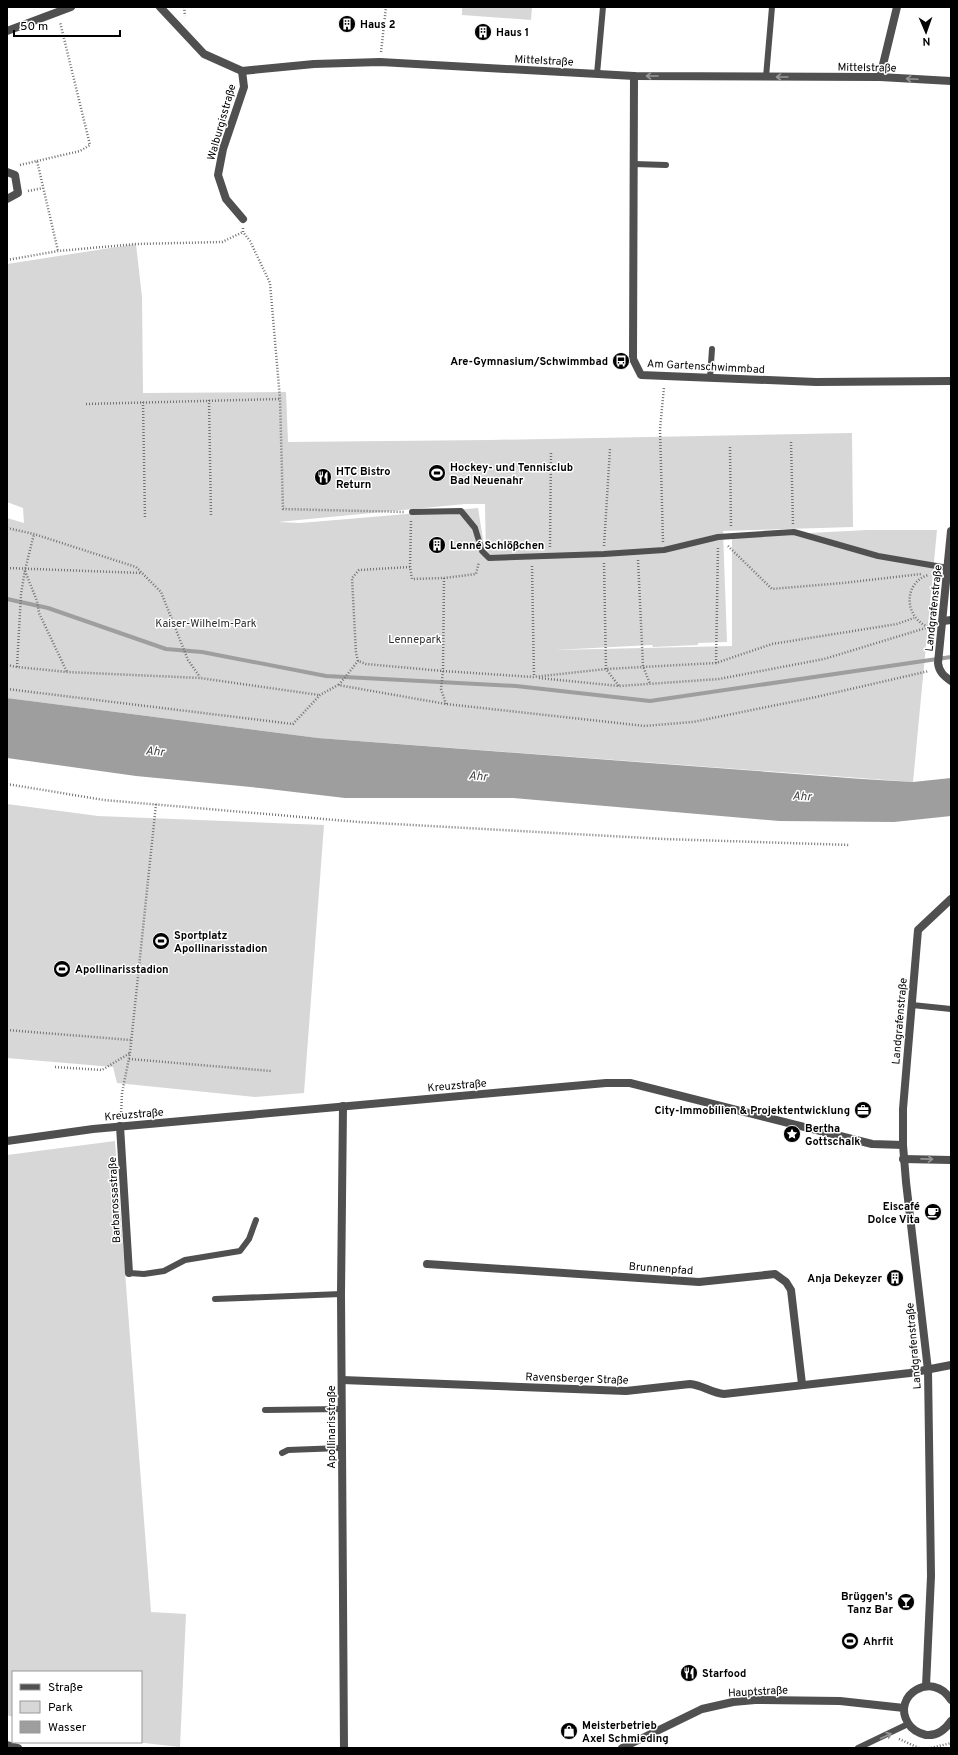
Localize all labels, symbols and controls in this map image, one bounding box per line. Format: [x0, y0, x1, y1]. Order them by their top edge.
scale bar [14, 12, 120, 38]
north arrow [906, 12, 946, 52]
building icon: Haus 2 [337, 14, 357, 34]
place label: Haus 2 [360, 18, 395, 32]
text: 50 m [20, 19, 48, 35]
building icon: Haus 1 [473, 22, 493, 42]
place label: Haus 1 [496, 26, 529, 40]
text: N [922, 34, 931, 48]
street label: Mittelstraße [514, 52, 574, 70]
street label: Mittelstraße [837, 60, 897, 76]
one-way arrow [646, 72, 659, 80]
one-way arrow [776, 73, 789, 81]
one-way arrow [906, 75, 919, 83]
street label: Walburgisstraße [204, 82, 240, 162]
bus stop icon: Are-Gymnasium/Schwimmbad [611, 351, 631, 371]
place label: Are-Gymnasium/Schwimmbad [450, 355, 608, 369]
street label: Am Gartenschwimmbad [647, 357, 765, 377]
place label: Hockey- und Tennisclub Bad Neuenahr [450, 461, 573, 488]
sports icon: Hockey- und Tennisclub Bad Neuenahr [427, 463, 447, 483]
place label: HTC Bistro Return [336, 465, 390, 492]
restaurant icon: HTC Bistro Return [313, 467, 333, 487]
building icon: Lenné Schlößchen [427, 535, 447, 555]
place label: Lenné Schlößchen [450, 539, 544, 553]
street label: Landgrafenstraße [922, 564, 946, 652]
park label: Kaiser-Wilhelm-Park [155, 617, 257, 631]
park label: Lennepark [388, 633, 442, 647]
water label: Ahr [145, 743, 166, 761]
water label: Ahr [468, 768, 489, 786]
water label: Ahr [792, 789, 813, 806]
place label: Sportplatz Apollinarisstadion [174, 929, 268, 956]
sports icon: Sportplatz Apollinarisstadion [151, 931, 171, 951]
sports icon: Apollinarisstadion [52, 959, 72, 979]
place label: Apollinarisstadion [75, 963, 169, 977]
street label: Landgrafenstraße [889, 977, 911, 1065]
street label: Kreuzstraße [427, 1076, 487, 1096]
office icon: City-Immobilien & Projektentwicklung [853, 1100, 873, 1120]
place label: City-Immobilien & Projektentwicklung [655, 1104, 850, 1118]
street label: Kreuzstraße [104, 1105, 164, 1125]
place label: Bertha Gottschalk [805, 1122, 861, 1149]
place icon: Bertha Gottschalk [782, 1124, 802, 1144]
one-way arrow [920, 1155, 933, 1163]
street label: Barbarossastraße [106, 1156, 124, 1243]
place label: Eiscafé Dolce Vita [868, 1200, 920, 1227]
cafe icon: Eiscafé Dolce Vita [923, 1202, 943, 1222]
street label: Brunnenpfad [628, 1260, 694, 1278]
building icon: Anja Dekeyzer [885, 1268, 905, 1288]
place label: Anja Dekeyzer [807, 1272, 882, 1286]
street label: Landgrafenstraße [903, 1302, 925, 1390]
street label: Ravensberger Straße [525, 1370, 629, 1388]
street label: Apollinarisstraße [325, 1385, 339, 1469]
place label: Brüggen's Tanz Bar [841, 1590, 893, 1617]
bar icon: Brüggen's Tanz Bar [896, 1592, 916, 1612]
sports icon: Ahrfit [840, 1631, 860, 1651]
place label: Ahrfit [863, 1635, 894, 1649]
restaurant icon: Starfood [679, 1663, 699, 1683]
place label: Starfood [702, 1667, 746, 1681]
legend [12, 1671, 142, 1743]
text: Straße [48, 1680, 83, 1696]
street label: Hauptstraße [728, 1683, 789, 1701]
text: Park [48, 1700, 73, 1716]
place label: Meisterbetrieb Axel Schmieding [582, 1719, 669, 1746]
text: Wasser [48, 1720, 87, 1736]
shop icon: Meisterbetrieb Axel Schmieding [559, 1721, 579, 1741]
one-way arrow [880, 1731, 892, 1739]

